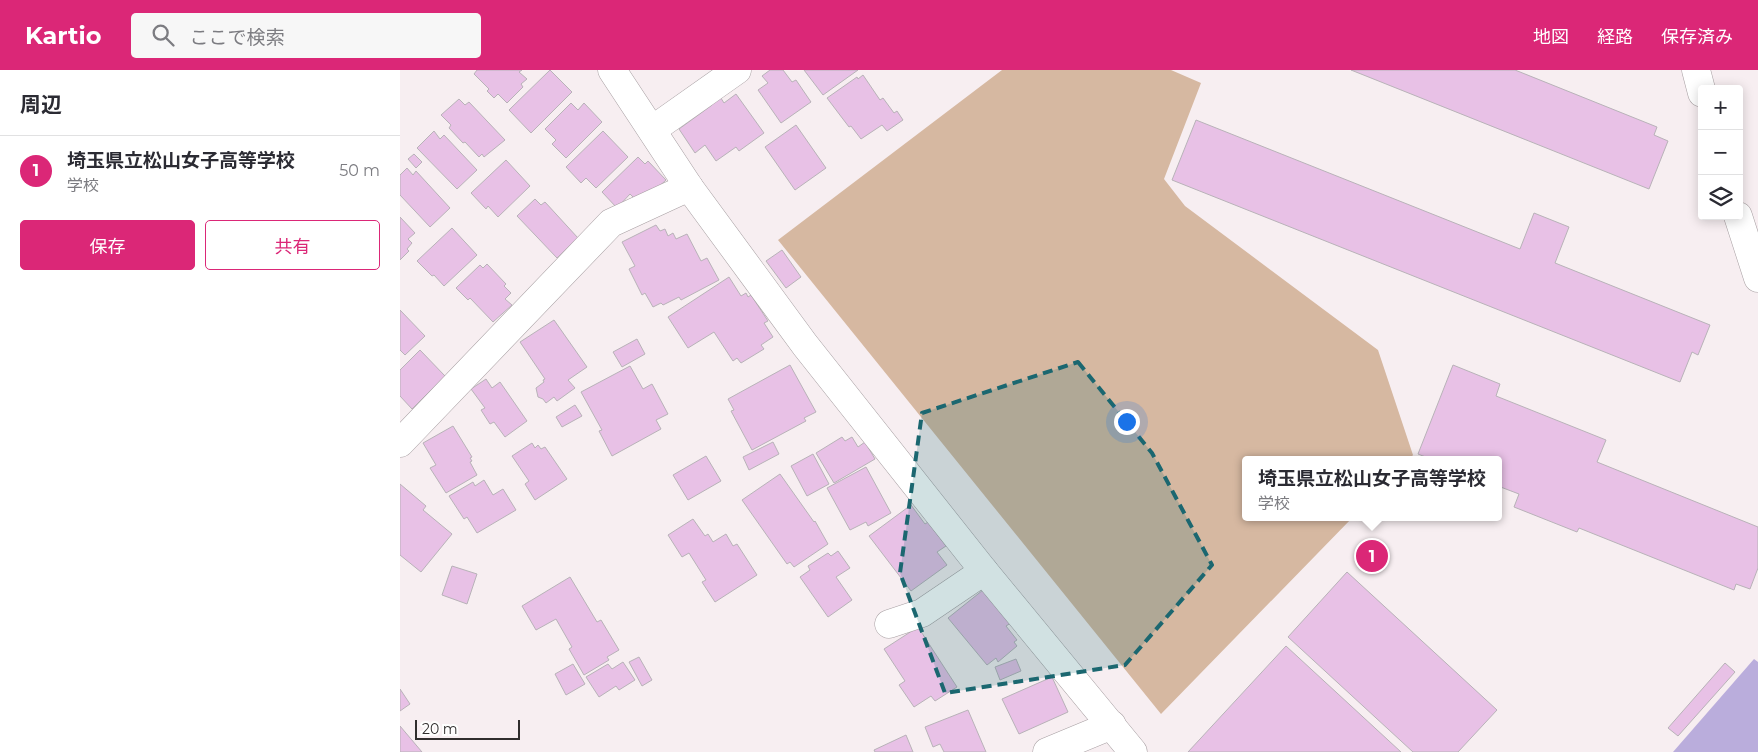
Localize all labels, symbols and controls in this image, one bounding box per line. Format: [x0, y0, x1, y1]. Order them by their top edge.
search box [131, 13, 481, 58]
text: Kartio [25, 21, 101, 50]
icon: search [149, 21, 177, 49]
text: ここで検索 [189, 26, 284, 49]
text: 地図 [1533, 26, 1569, 48]
text: 経路 [1597, 26, 1633, 48]
text: 保存済み [1661, 26, 1733, 48]
map controls [1698, 85, 1743, 220]
button: + [1698, 85, 1743, 130]
text: 周辺 [20, 92, 62, 117]
button: − [1698, 130, 1743, 175]
text: 埼玉県立松山女子高等学校 [67, 149, 295, 172]
text: 1 [33, 161, 39, 180]
text: 50 m [339, 161, 380, 180]
button: layers [1698, 175, 1743, 220]
text: 学校 [67, 176, 99, 195]
button: 保存 [20, 220, 195, 270]
button: 共有 [205, 220, 380, 270]
your location [1114, 409, 1140, 435]
popup [1242, 456, 1502, 521]
text: 埼玉県立松山女子高等学校 [1258, 467, 1486, 490]
text: 学校 [1258, 494, 1290, 513]
pin: 1 [1356, 537, 1388, 575]
scale bar [415, 717, 520, 740]
text: 20 m [422, 720, 458, 738]

